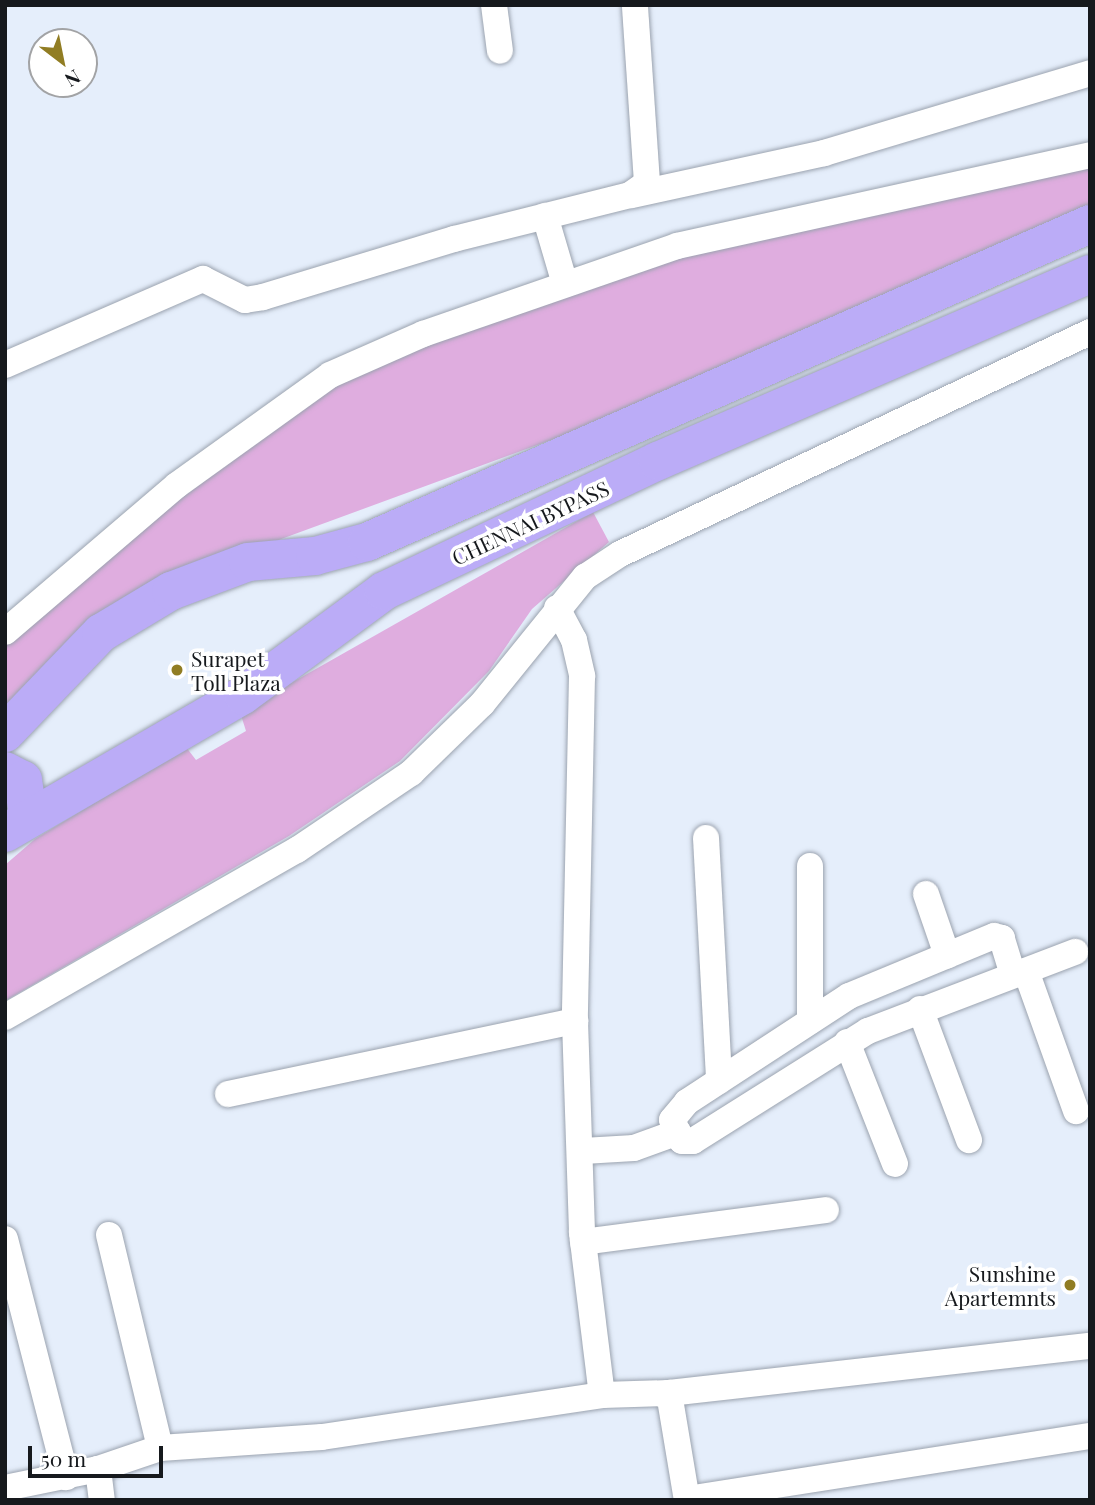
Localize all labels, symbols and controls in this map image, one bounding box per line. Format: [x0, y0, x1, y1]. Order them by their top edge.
north arrow [28, 28, 98, 98]
text: N [60, 64, 86, 94]
street label: CHENNAI BYPASS [448, 475, 612, 569]
place label: Surapet Toll Plaza [191, 645, 281, 695]
marker: Surapet Toll Plaza [169, 662, 185, 678]
place label: Sunshine Apartemnts [945, 1260, 1056, 1310]
marker: Sunshine Apartemnts [1062, 1277, 1078, 1293]
scale bar [32, 1432, 166, 1476]
text: 50 m [41, 1444, 86, 1472]

